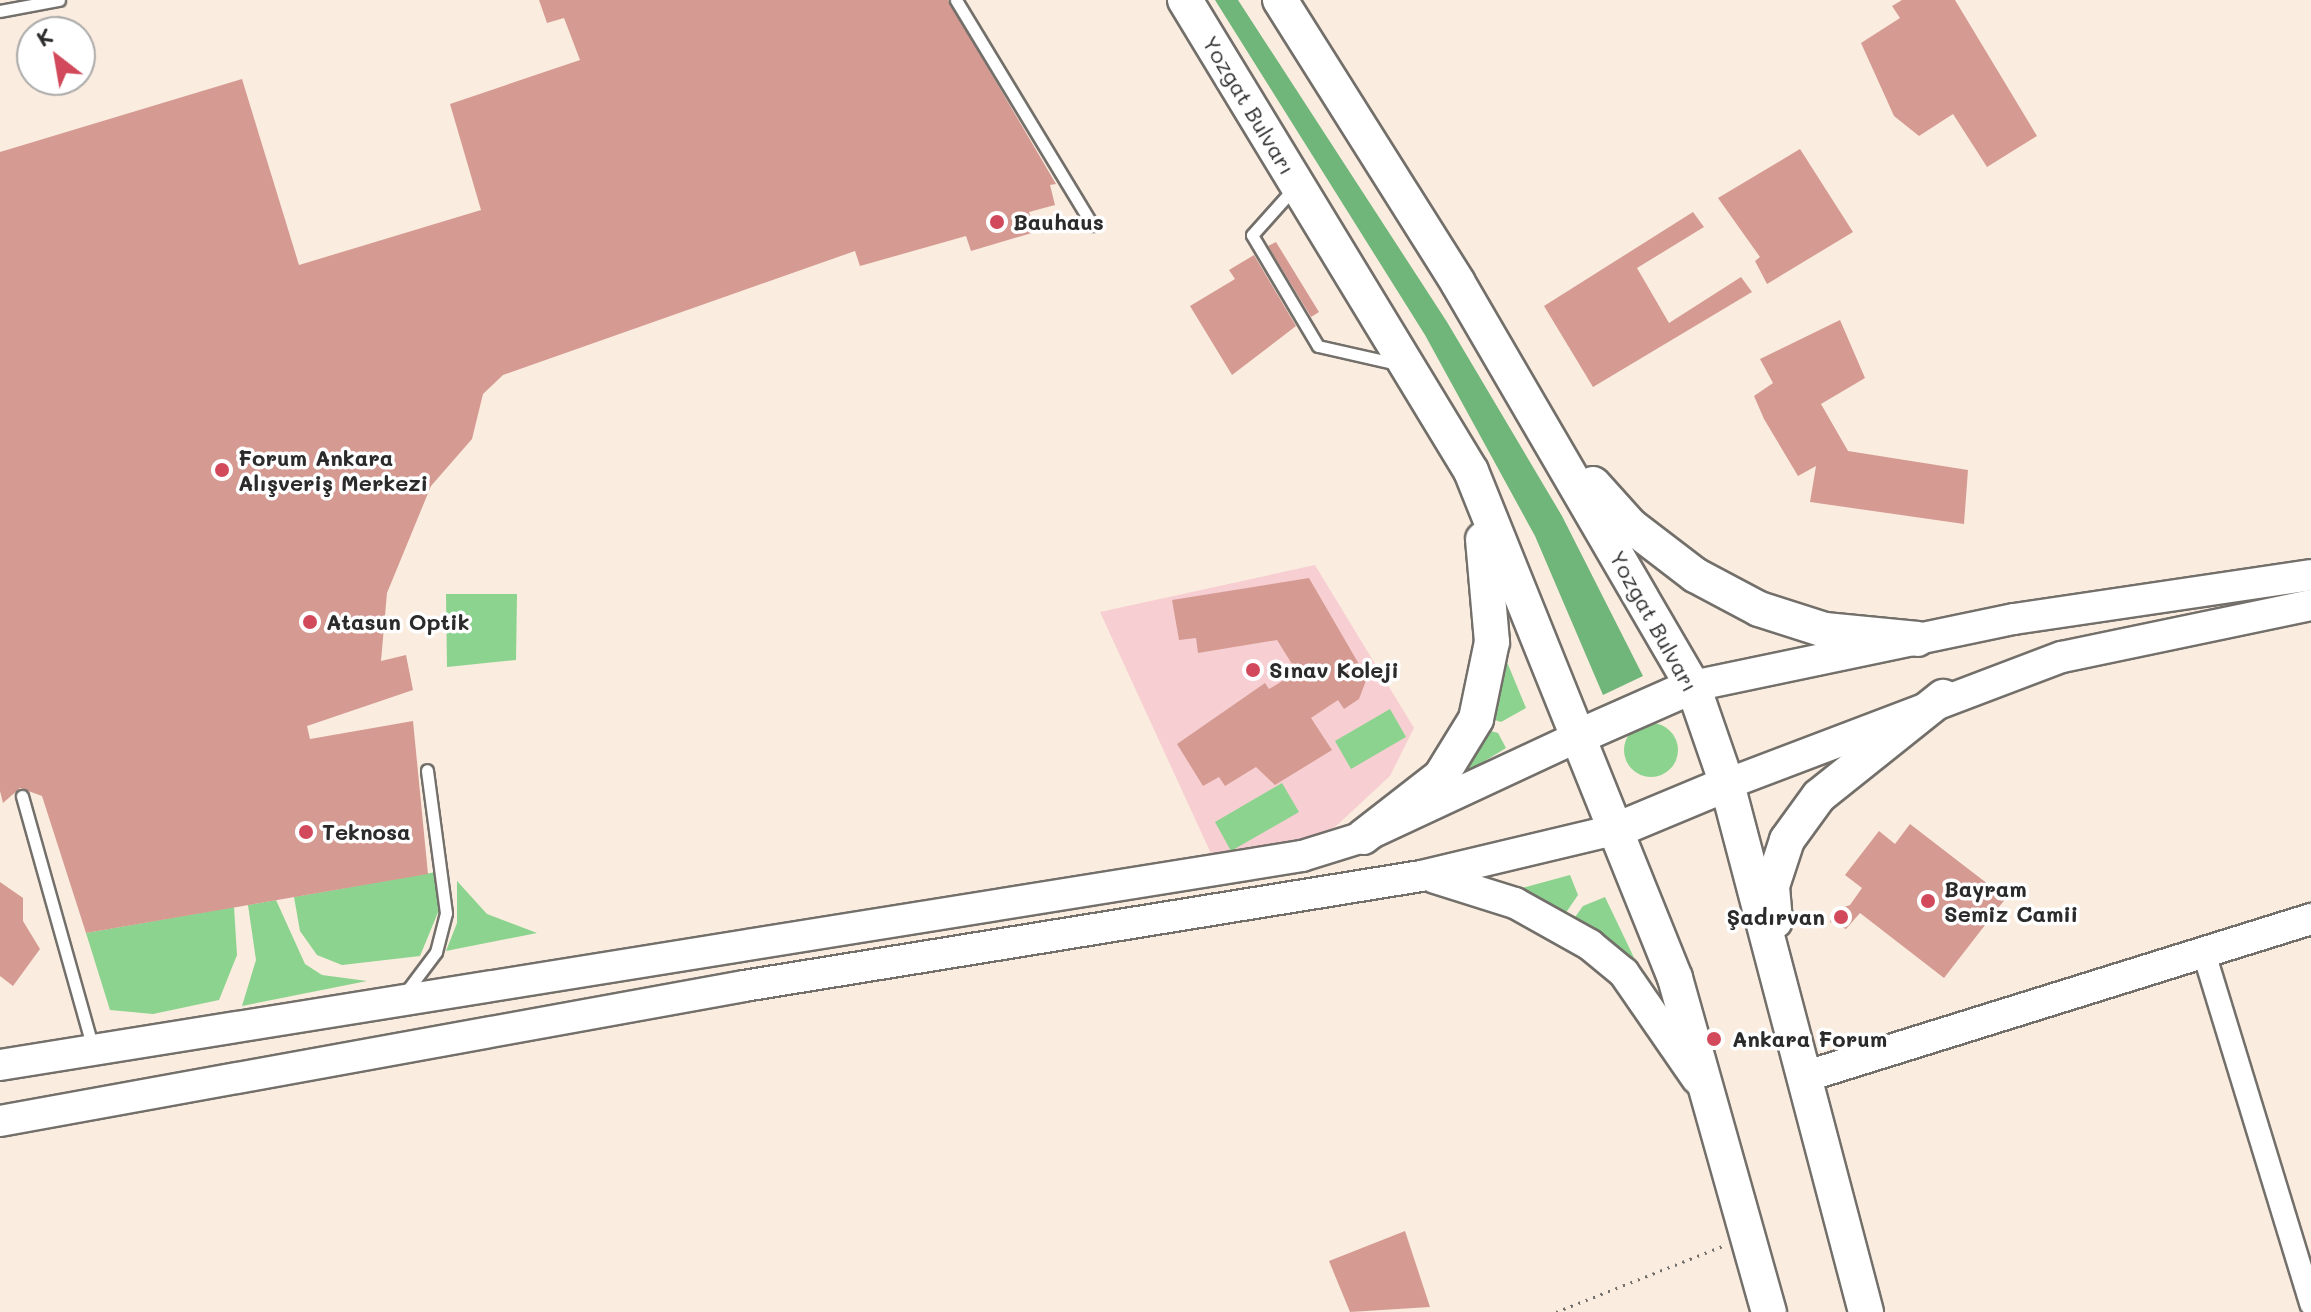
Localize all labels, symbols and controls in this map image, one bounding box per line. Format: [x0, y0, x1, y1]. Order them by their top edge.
north arrow [16, 16, 96, 96]
text: K [31, 21, 58, 53]
street label: Yozgat Bulvarı [1197, 31, 1301, 179]
place label: Bauhaus [1013, 209, 1104, 235]
marker: Bauhaus [988, 213, 1006, 231]
place label: Forum Ankara Alışveriş Merkezi [238, 444, 428, 496]
marker: Forum Ankara Alışveriş Merkezi [213, 461, 231, 479]
street label: Yozgat Bulvarı [1604, 546, 1704, 696]
place label: Atasun Optik [326, 609, 470, 635]
marker: Atasun Optik [301, 613, 319, 631]
place label: Sınav Koleji [1269, 657, 1399, 683]
marker: Sınav Koleji [1244, 661, 1262, 679]
place label: Teknosa [322, 819, 411, 845]
marker: Teknosa [297, 823, 315, 841]
place label: Bayram Semiz Camii [1944, 875, 2078, 926]
marker: Bayram Semiz Camii [1919, 892, 1937, 910]
place label: Şadırvan [1727, 904, 1825, 930]
marker: Şadırvan [1832, 908, 1850, 926]
place label: Ankara Forum [1732, 1026, 1887, 1052]
marker: Ankara Forum [1703, 1028, 1725, 1050]

